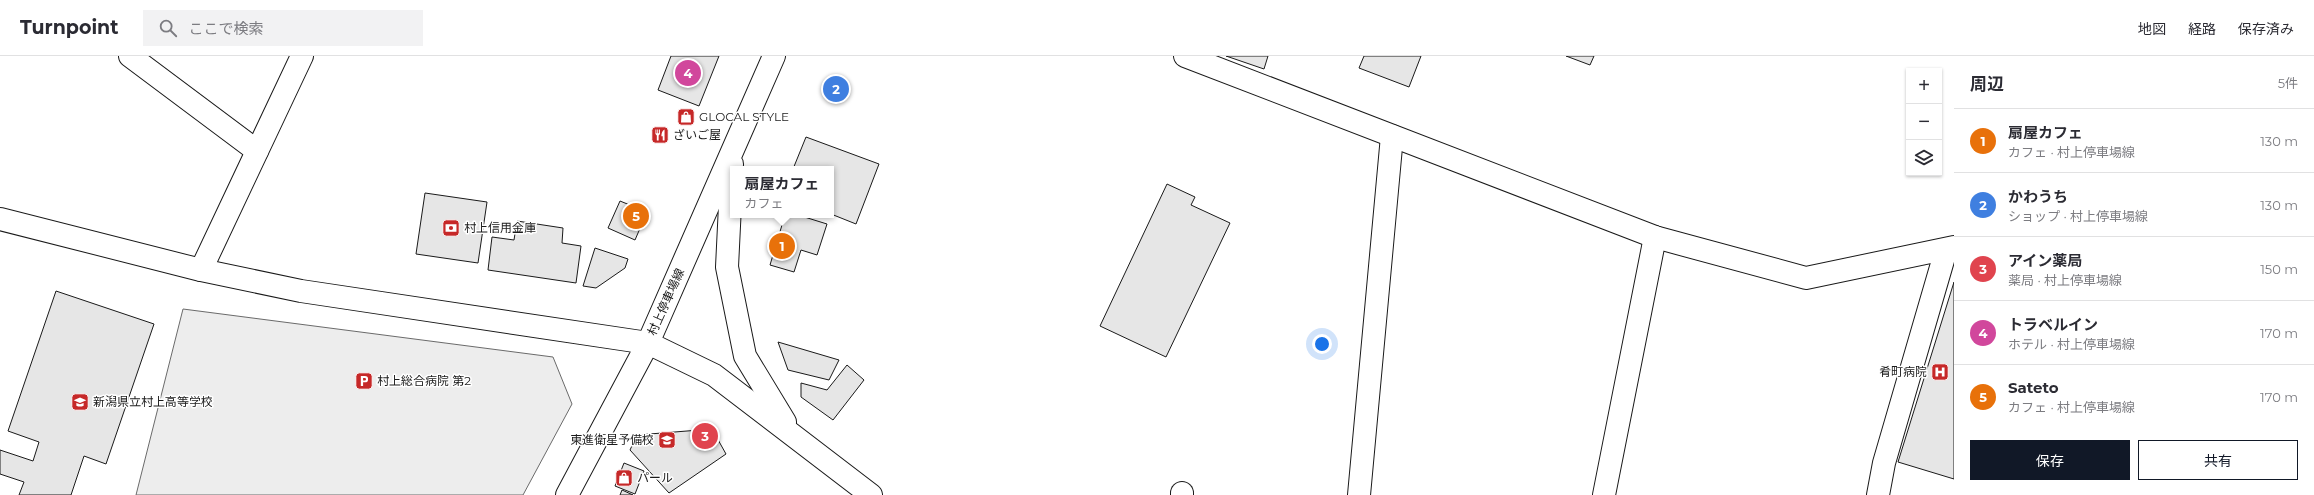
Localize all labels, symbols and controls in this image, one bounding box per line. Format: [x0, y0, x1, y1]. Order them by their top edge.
search box [143, 10, 423, 46]
text: Turnpoint [20, 16, 119, 39]
icon: search [157, 17, 179, 39]
text: ここで検索 [189, 19, 264, 38]
text: 地図 [2138, 20, 2166, 38]
text: 経路 [2188, 20, 2216, 38]
text: 保存済み [2238, 20, 2294, 38]
pin: 4 [675, 58, 701, 88]
map controls [1906, 68, 1942, 176]
button: + [1906, 68, 1942, 104]
pin: 2 [823, 74, 849, 104]
text: 周辺 [1970, 74, 2004, 94]
text: 5件 [2278, 75, 2298, 91]
button: − [1906, 104, 1942, 140]
shop icon: GLOCAL STYLE [676, 107, 696, 127]
place label: GLOCAL STYLE [699, 109, 789, 124]
text: 扇屋カフェ [2008, 123, 2083, 142]
restaurant icon: ざいご屋 [650, 125, 670, 145]
place label: ざいご屋 [673, 127, 721, 142]
text: 1 [1980, 133, 1986, 149]
text: 130 m [2260, 133, 2298, 149]
button: layers [1906, 140, 1942, 176]
text: カフェ · 村上停車場線 [2008, 144, 2135, 160]
popup [730, 166, 834, 218]
text: 扇屋カフェ [744, 174, 820, 193]
text: かわうち [2008, 187, 2068, 206]
text: カフェ [744, 195, 784, 211]
text: 2 [1979, 197, 1987, 213]
text: 130 m [2260, 197, 2298, 213]
pin: 5 [623, 201, 649, 231]
text: ショップ · 村上停車場線 [2008, 208, 2148, 224]
bank icon: 村上信用金庫 [441, 218, 461, 238]
place label: 村上信用金庫 [464, 220, 536, 235]
pin: 1 [769, 231, 795, 261]
text: アイン薬局 [2008, 251, 2082, 270]
text: 3 [1979, 261, 1987, 277]
text: 150 m [2260, 261, 2298, 277]
street label: 村上停車場線 [644, 266, 687, 338]
text: 薬局 · 村上停車場線 [2008, 272, 2122, 288]
text: トラベルイン [2008, 315, 2098, 334]
text: 4 [1979, 325, 1987, 341]
text: 170 m [2260, 325, 2298, 341]
your location [1312, 334, 1332, 354]
text: ホテル · 村上停車場線 [2008, 336, 2135, 352]
hospital icon: 肴町病院 [1930, 362, 1950, 382]
place label: 肴町病院 [1879, 364, 1927, 379]
parking icon: 村上総合病院 第2 [354, 371, 374, 391]
place label: 村上総合病院 第2 [377, 373, 471, 388]
text: Sateto [2008, 378, 2059, 397]
text: 5 [1979, 389, 1987, 405]
text: 170 m [2260, 389, 2298, 405]
school or university icon: 新潟県立村上高等学校 [70, 392, 90, 412]
place label: 新潟県立村上高等学校 [93, 394, 213, 409]
text: カフェ · 村上停車場線 [2008, 399, 2135, 415]
pin: 3 [692, 421, 718, 451]
school or university icon: 東進衛星予備校 [657, 430, 677, 450]
place label: 東進衛星予備校 [570, 432, 654, 447]
button: 保存 [1970, 440, 2130, 480]
button: 共有 [2138, 440, 2298, 480]
shop icon: パール [614, 468, 634, 488]
place label: パール [637, 470, 673, 485]

